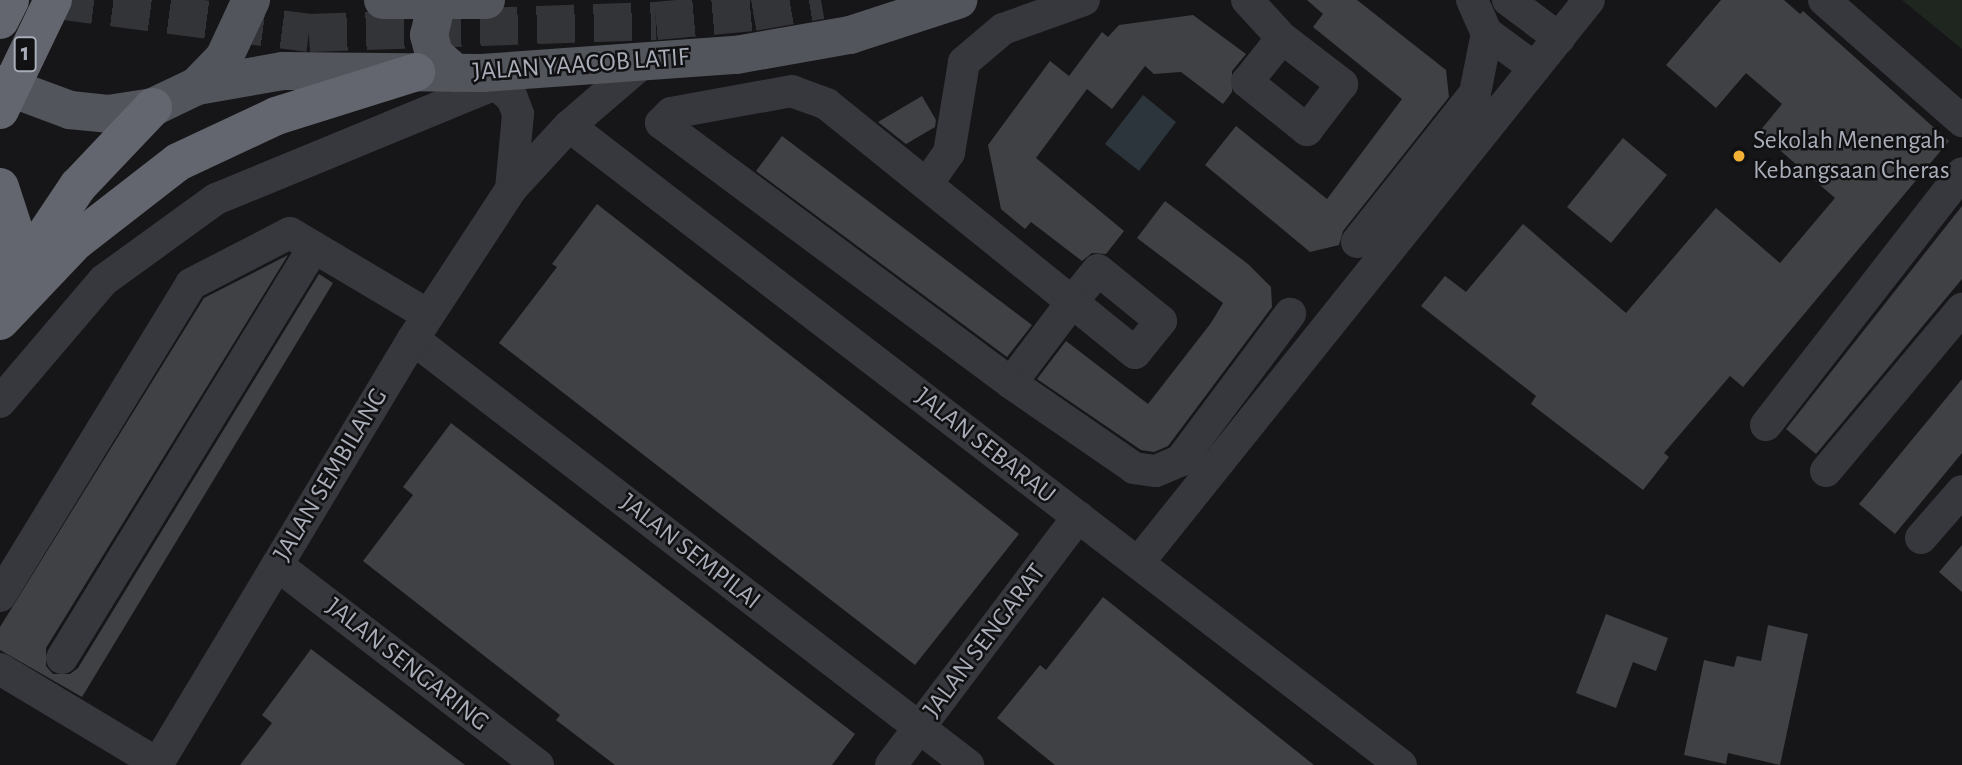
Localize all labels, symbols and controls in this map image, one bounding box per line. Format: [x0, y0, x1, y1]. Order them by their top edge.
road number: 1 [13, 34, 37, 74]
street label: JALAN YAACOB LATIF [472, 42, 690, 88]
place label: Sekolah Menengah Kebangsaan Cheras [1753, 125, 1950, 186]
marker: Sekolah Menengah Kebangsaan Cheras [1731, 148, 1747, 164]
street label: JALAN SEBARAU [908, 381, 1062, 511]
street label: JALAN SEMBILANG [267, 383, 395, 567]
street label: JALAN SEMPILAI [614, 487, 766, 617]
street label: JALAN SENGARAT [917, 558, 1053, 724]
street label: JALAN SENGARING [319, 592, 495, 738]

